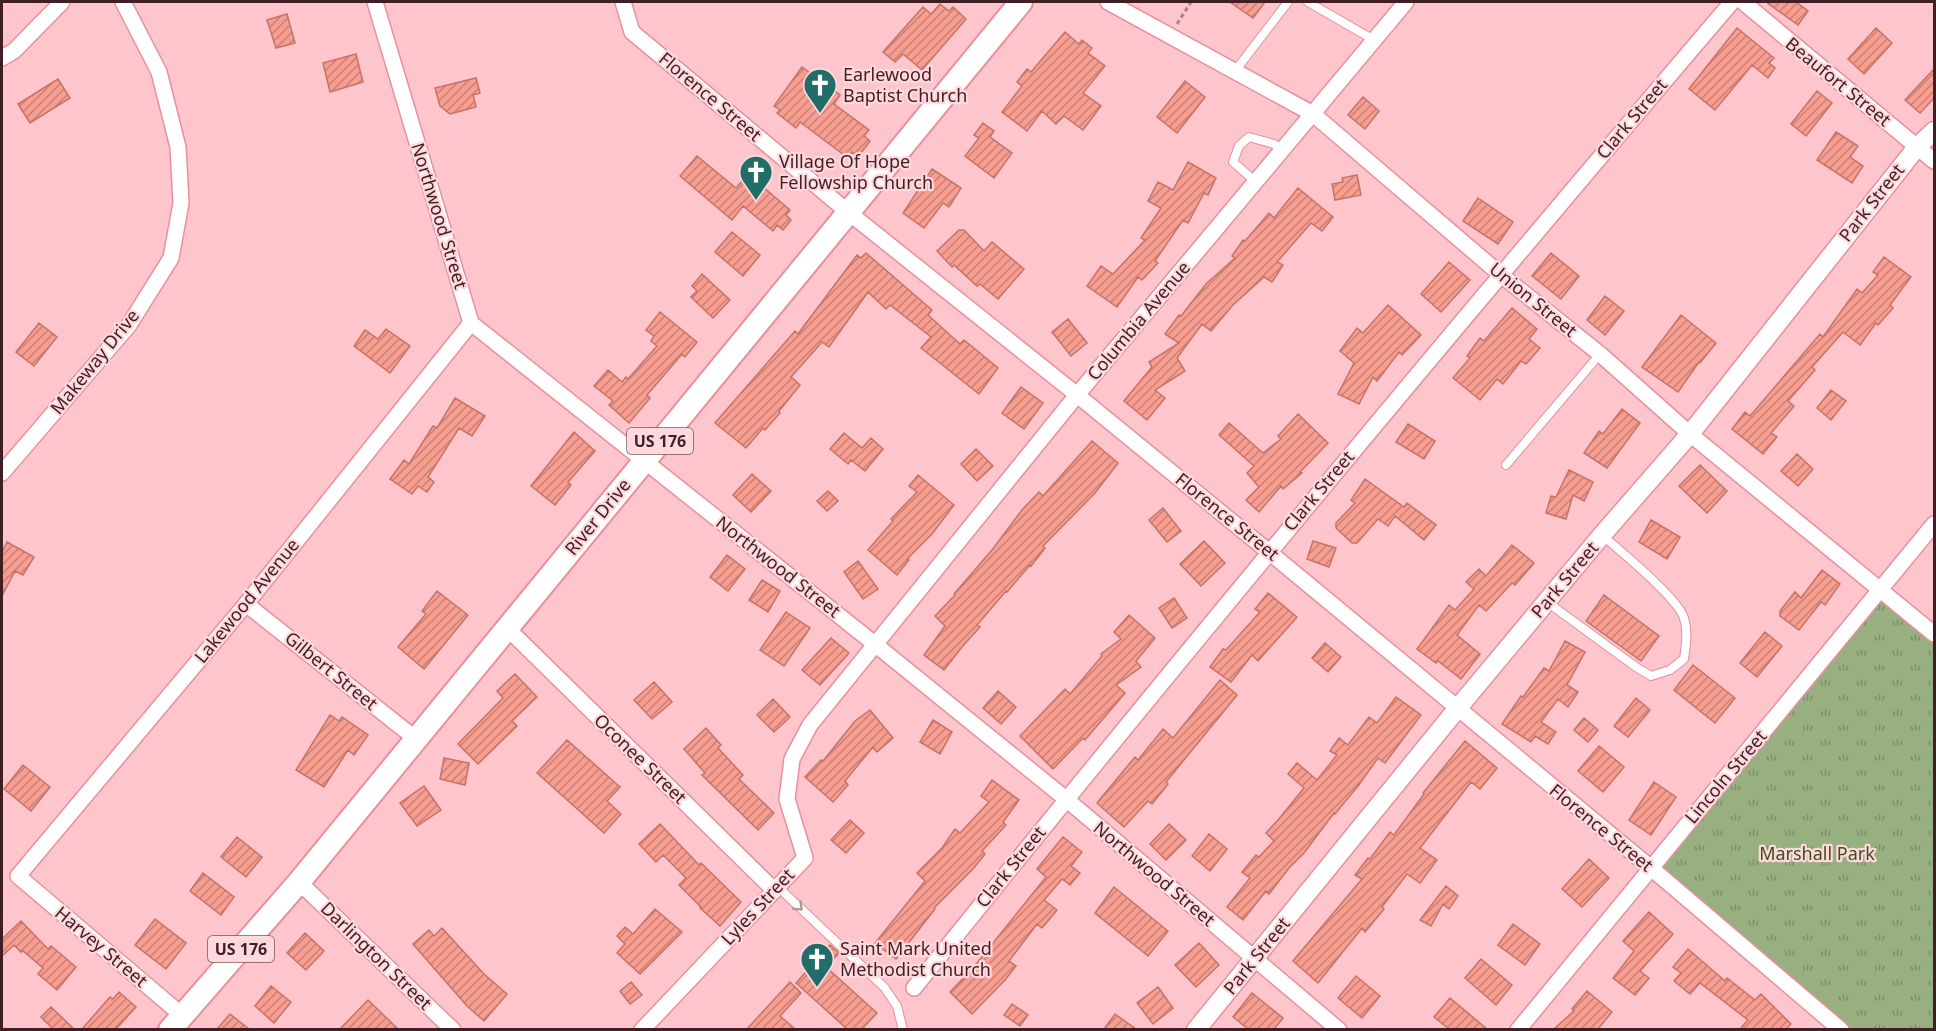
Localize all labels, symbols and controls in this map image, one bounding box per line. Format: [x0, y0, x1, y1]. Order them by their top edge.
street label: Beaufort Street [1781, 31, 1897, 131]
street label: Florence Street [654, 46, 767, 147]
place label: Earlewood Baptist Church [843, 62, 967, 107]
church icon: Earlewood Baptist Church [802, 67, 838, 114]
street label: Clark Street [1591, 73, 1672, 164]
street label: Northwood Street [406, 140, 474, 292]
place label: Village Of Hope Fellowship Church [779, 149, 933, 194]
church icon: Village Of Hope Fellowship Church [738, 154, 774, 201]
street label: Park Street [1833, 158, 1910, 246]
street label: Columbia Avenue [1081, 256, 1195, 385]
street label: Union Street [1485, 257, 1583, 342]
street label: Makeway Drive [44, 304, 144, 419]
road number: US 176 [627, 428, 693, 454]
street label: Clark Street [1278, 445, 1359, 536]
street label: Florence Street [1171, 467, 1285, 566]
street label: River Drive [559, 473, 635, 560]
street label: Northwood Street [712, 510, 846, 623]
street label: Lakewood Avenue [188, 533, 304, 668]
street label: Park Street [1525, 536, 1604, 623]
street label: Gilbert Street [280, 626, 383, 715]
street label: Oconee Street [589, 708, 693, 809]
street label: Lincoln Street [1679, 724, 1772, 828]
street label: Florence Street [1545, 778, 1659, 877]
street label: Northwood Street [1089, 815, 1221, 931]
street label: Clark Street [970, 820, 1051, 912]
park label: Marshall Park [1759, 841, 1875, 865]
street label: Lyles Street [715, 862, 799, 950]
street label: Darlington Street [316, 896, 438, 1015]
street label: Harvey Street [50, 900, 153, 992]
one-way arrow [792, 900, 803, 911]
street label: Park Street [1218, 911, 1295, 999]
road number: US 176 [208, 936, 274, 962]
place label: Saint Mark United Methodist Church [840, 936, 992, 981]
church icon: Saint Mark United Methodist Church [799, 941, 835, 988]

